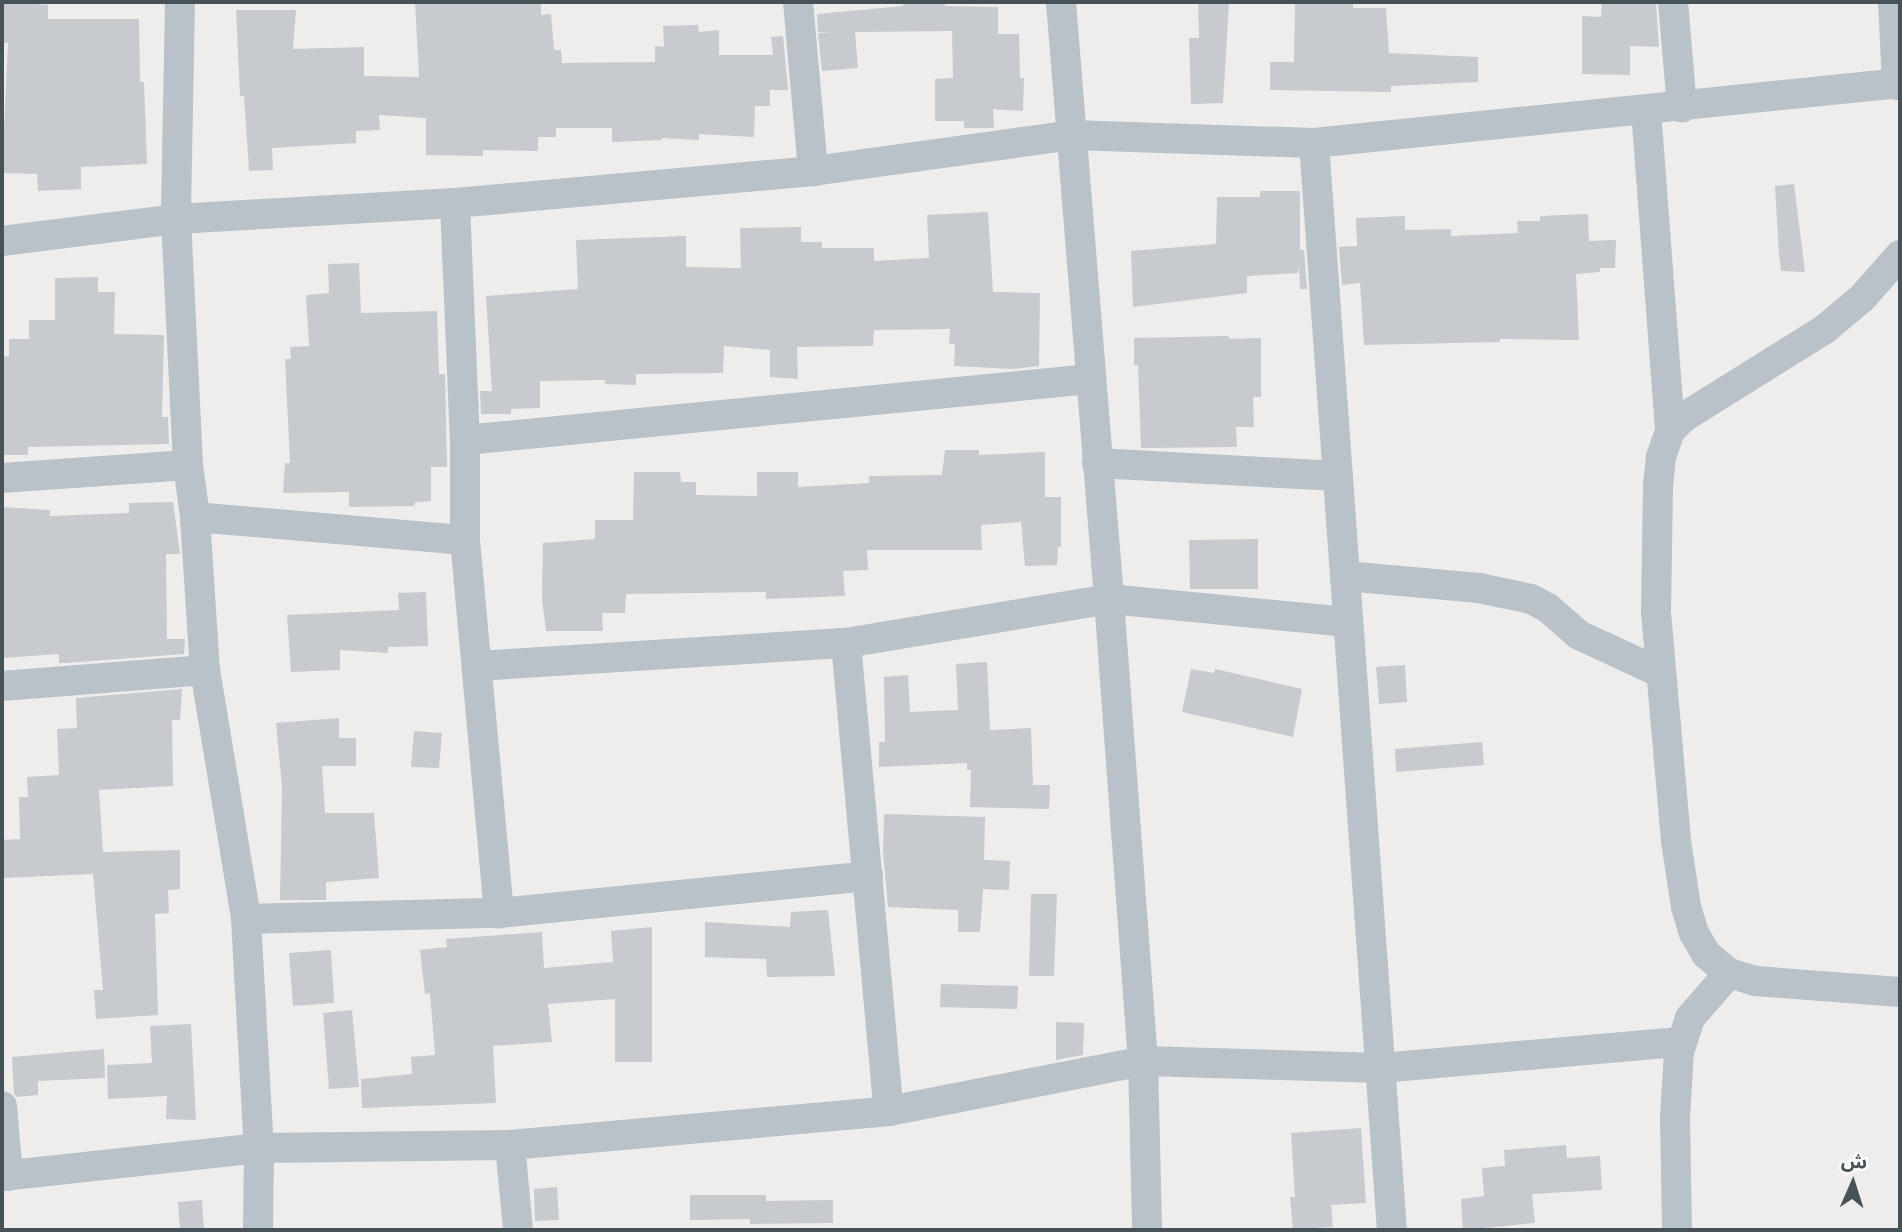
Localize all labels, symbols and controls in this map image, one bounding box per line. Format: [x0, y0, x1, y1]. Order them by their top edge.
north arrow [1818, 1148, 1888, 1218]
text: ش [1841, 1149, 1868, 1174]

